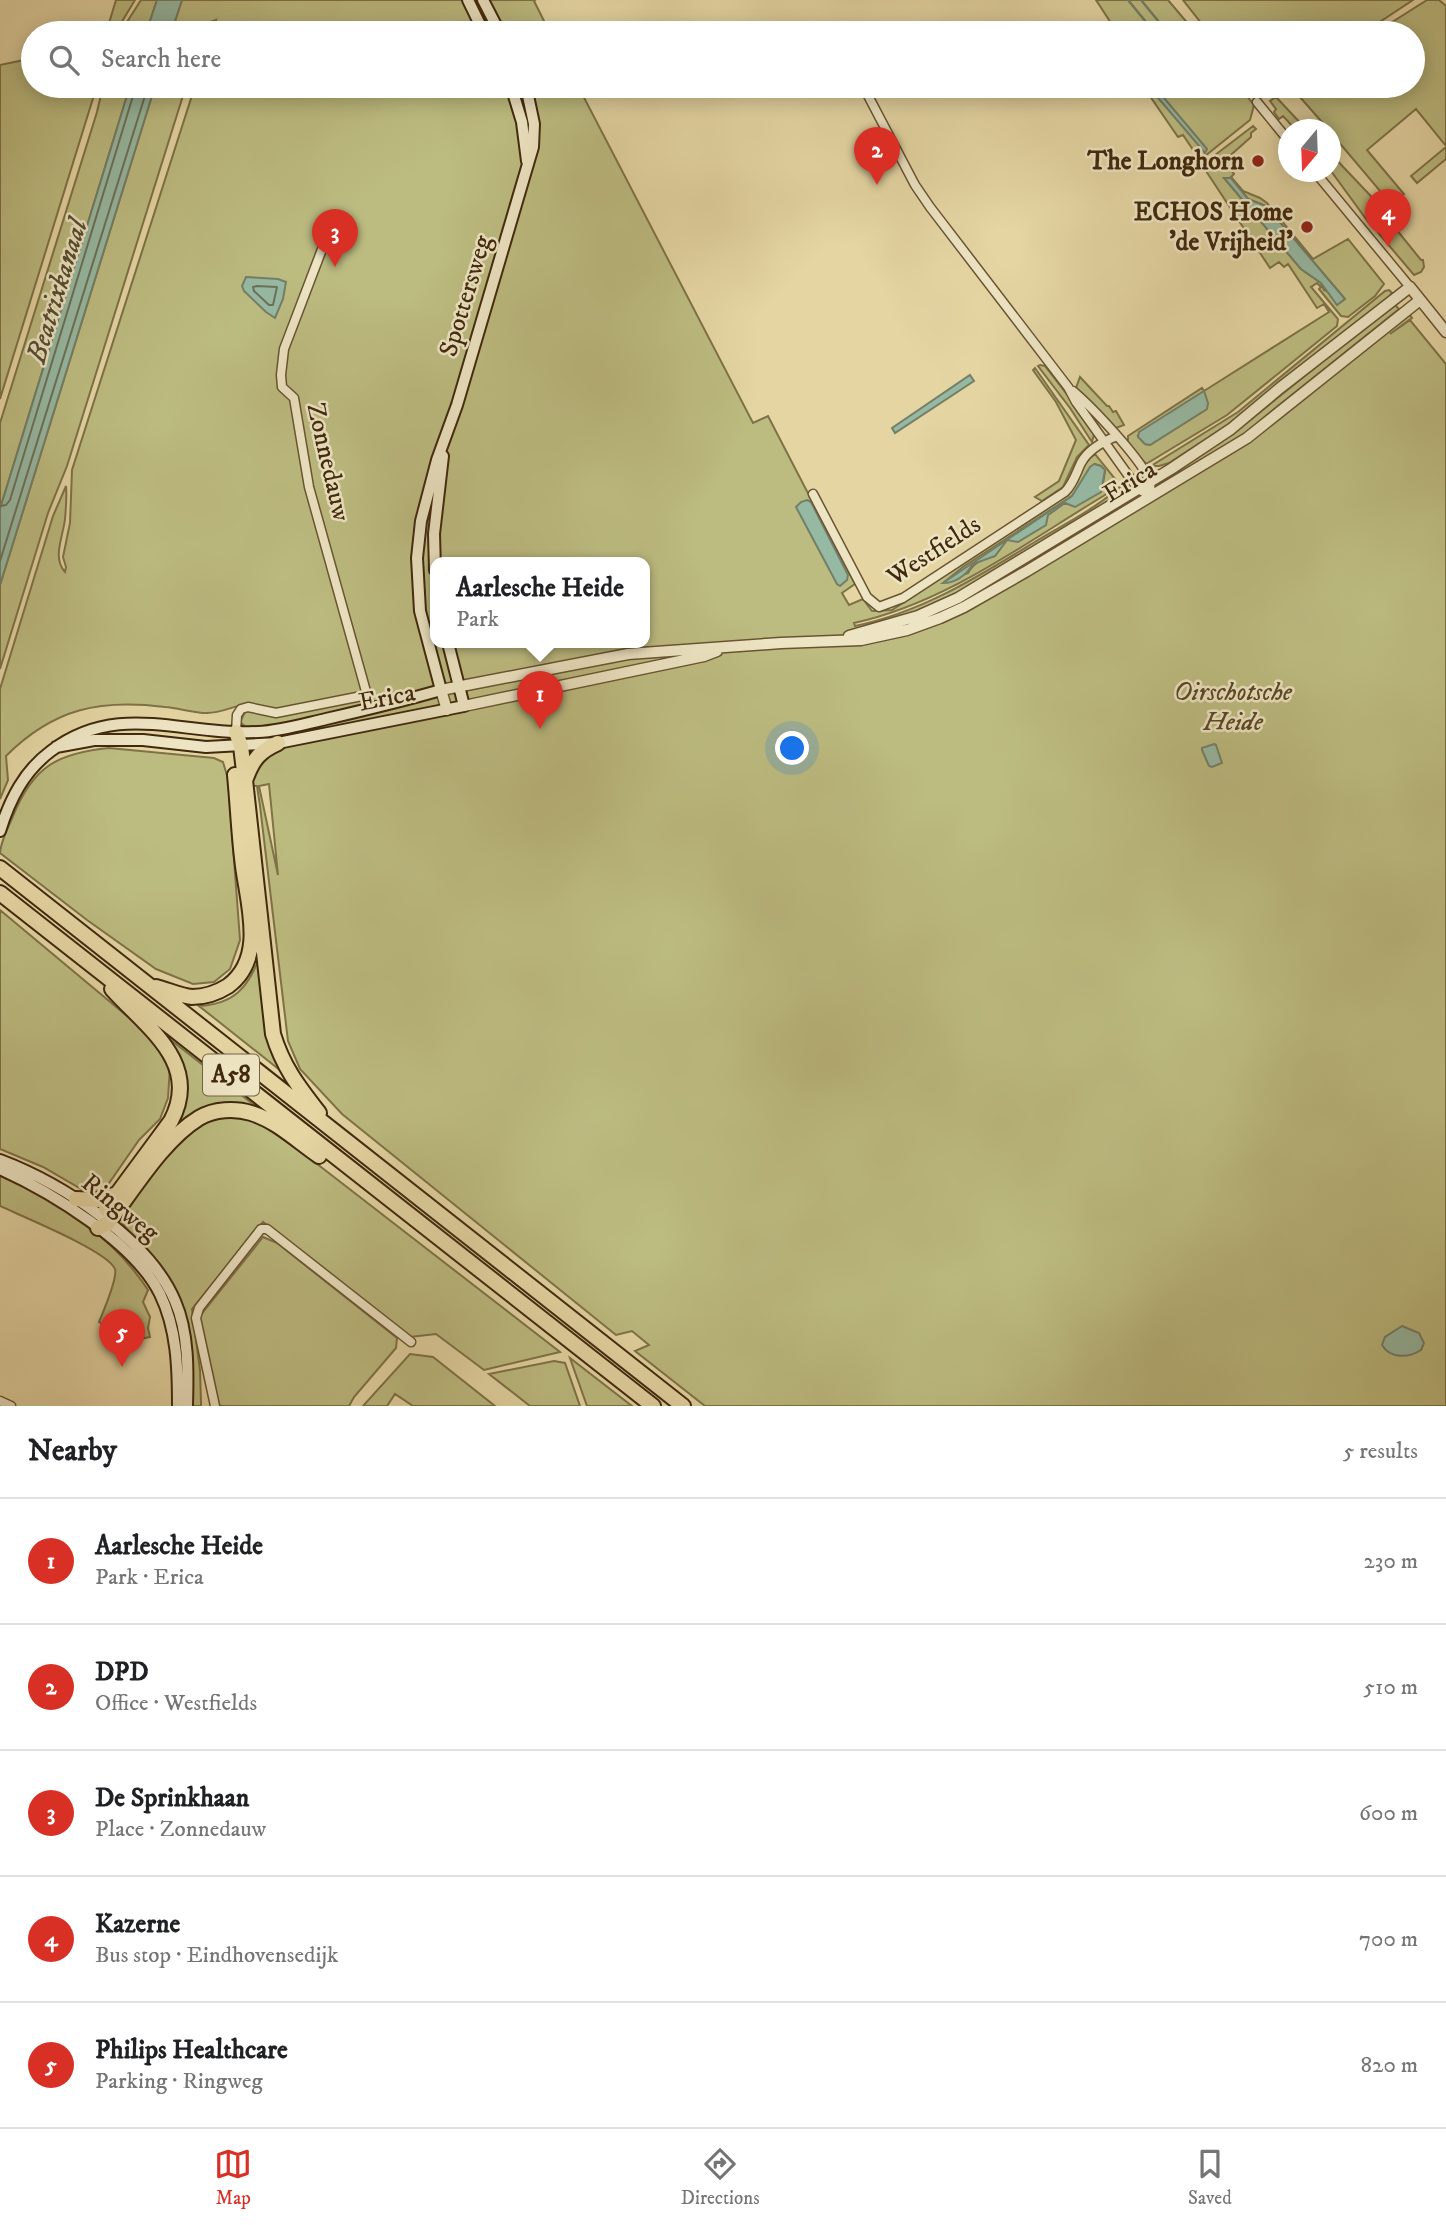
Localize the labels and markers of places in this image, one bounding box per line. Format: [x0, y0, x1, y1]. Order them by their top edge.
pin: 2 [854, 127, 900, 185]
place label: The Longhorn [1086, 145, 1244, 178]
marker: The Longhorn [1250, 153, 1266, 169]
pin: 4 [1365, 189, 1411, 247]
place label: ECHOS Home 'de Vrijheid' [1134, 196, 1293, 259]
pin: 3 [312, 209, 358, 267]
marker: ECHOS Home 'de Vrijheid' [1299, 219, 1315, 235]
pin: 1 [517, 671, 563, 729]
pin: 5 [99, 1309, 145, 1367]

